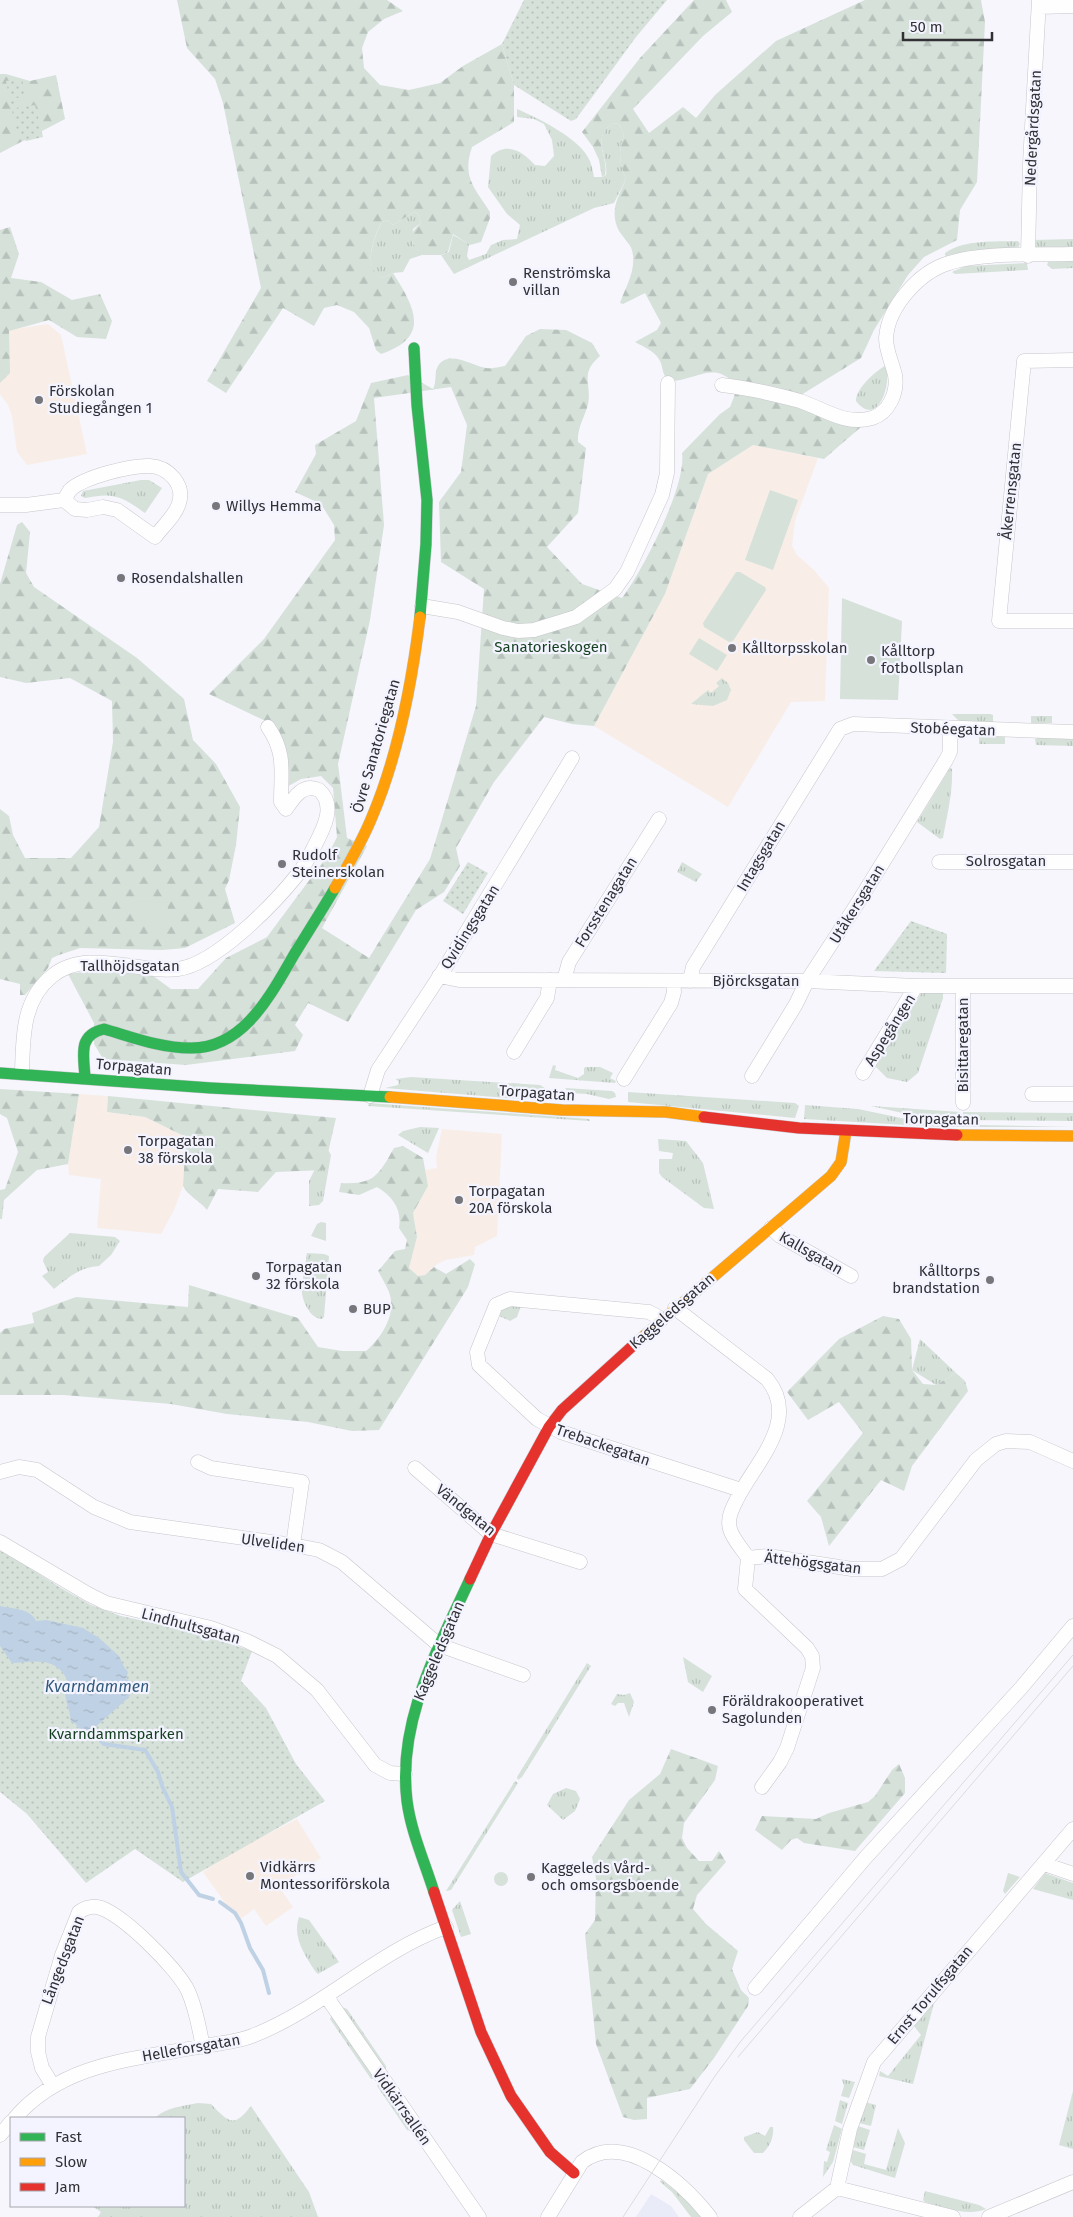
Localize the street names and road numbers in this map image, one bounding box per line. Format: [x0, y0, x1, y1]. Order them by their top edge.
street label: Nedergårdsgatan [1021, 70, 1045, 186]
street label: Åkerrensgatan [997, 442, 1025, 540]
street label: Övre Sanatoriegatan [348, 677, 404, 815]
street label: Stobéegatan [910, 719, 996, 739]
street label: Intagsgatan [733, 817, 789, 895]
street label: Solrosgatan [966, 852, 1046, 870]
street label: Forsstenagatan [571, 853, 641, 951]
street label: Utåkersgatan [826, 861, 888, 947]
street label: Qvidingsgatan [437, 881, 503, 973]
street label: Tallhöjdsgatan [80, 957, 180, 975]
street label: Björcksgatan [712, 972, 800, 990]
street label: Aspegången [861, 991, 919, 1069]
street label: Bisittaregatan [954, 998, 972, 1092]
street label: Torpagatan [95, 1055, 173, 1079]
street label: Torpagatan [498, 1081, 576, 1105]
street label: Torpagatan [903, 1109, 979, 1129]
street label: Kallsgatan [776, 1228, 846, 1278]
street label: Kaggeledsgatan [626, 1269, 718, 1353]
street label: Trebackegatan [553, 1420, 653, 1470]
street label: Vändgatan [433, 1480, 499, 1540]
street label: Ulveliden [240, 1530, 306, 1556]
street label: Ättehögsgatan [763, 1548, 863, 1578]
street label: Kaggeledsgatan [410, 1598, 468, 1704]
street label: Lindhultsgatan [140, 1604, 242, 1648]
street label: Långedsgatan [38, 1913, 88, 2007]
street label: Ernst Torulfsgatan [883, 1942, 977, 2048]
street label: Helleforsgatan [140, 2031, 242, 2065]
street label: Vidkärrsallén [369, 2065, 435, 2149]

